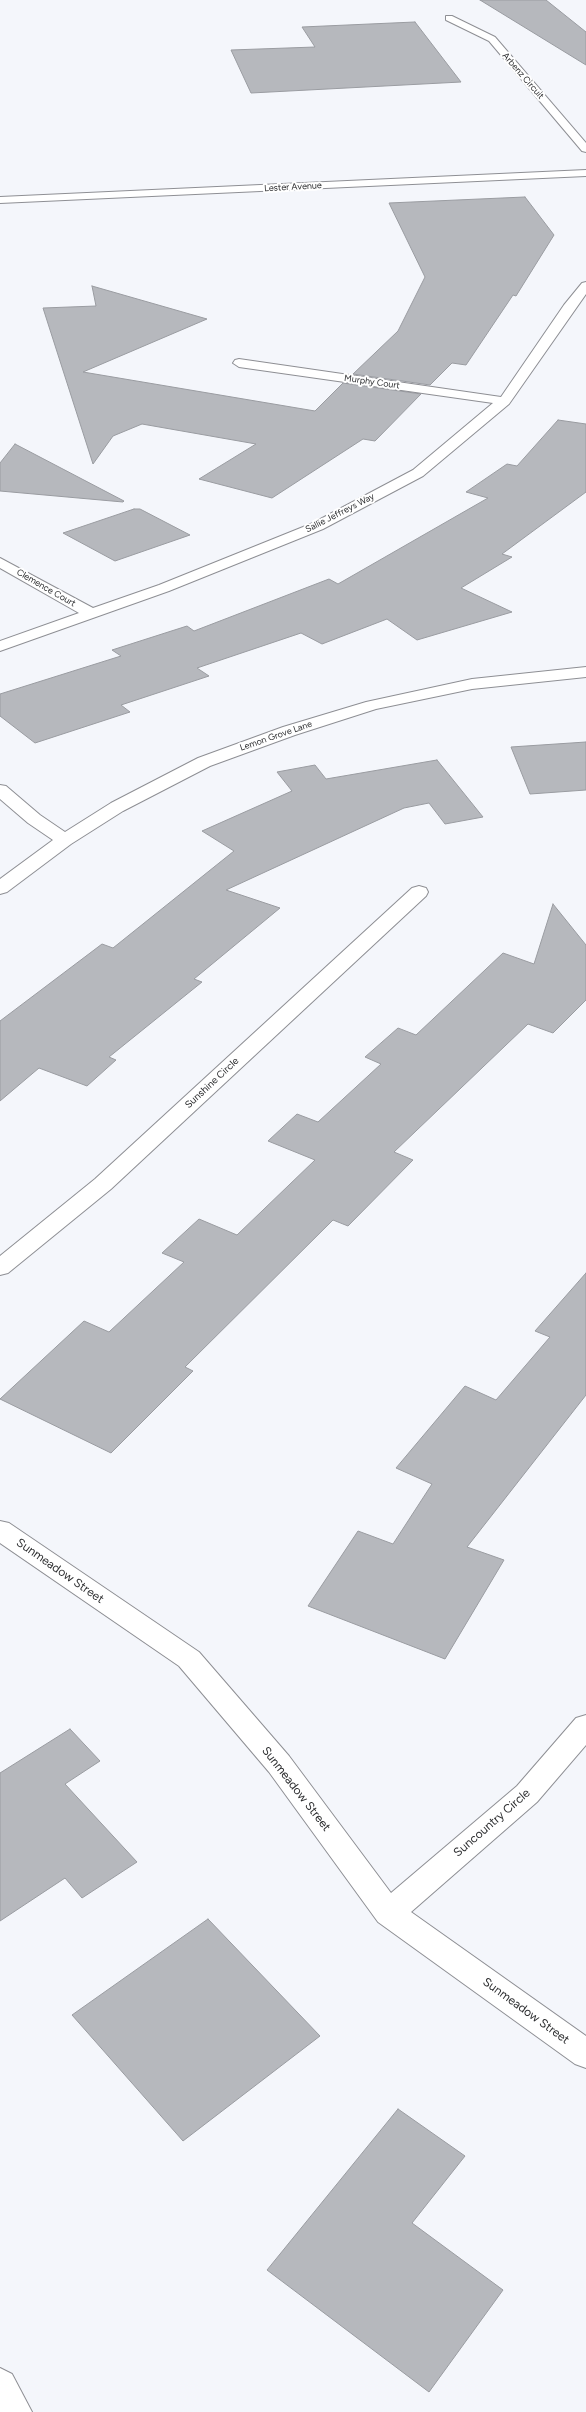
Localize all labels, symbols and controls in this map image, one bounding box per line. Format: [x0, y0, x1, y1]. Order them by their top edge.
street label: Arbenz Circuit [500, 51, 546, 101]
street label: Lester Avenue [264, 180, 322, 194]
street label: Murphy Court [343, 373, 401, 391]
street label: Sallie Jeffreys Way [304, 491, 376, 535]
street label: Clemence Court [15, 567, 77, 609]
street label: Lemon Grove Lane [238, 719, 314, 753]
street label: Sunshine Circle [183, 1055, 241, 1111]
street label: Sunmeadow Street [14, 1535, 106, 1607]
street label: Sunmeadow Street [258, 1744, 334, 1834]
street label: Suncountry Circle [451, 1786, 533, 1860]
street label: Sunmeadow Street [480, 1975, 572, 2047]

